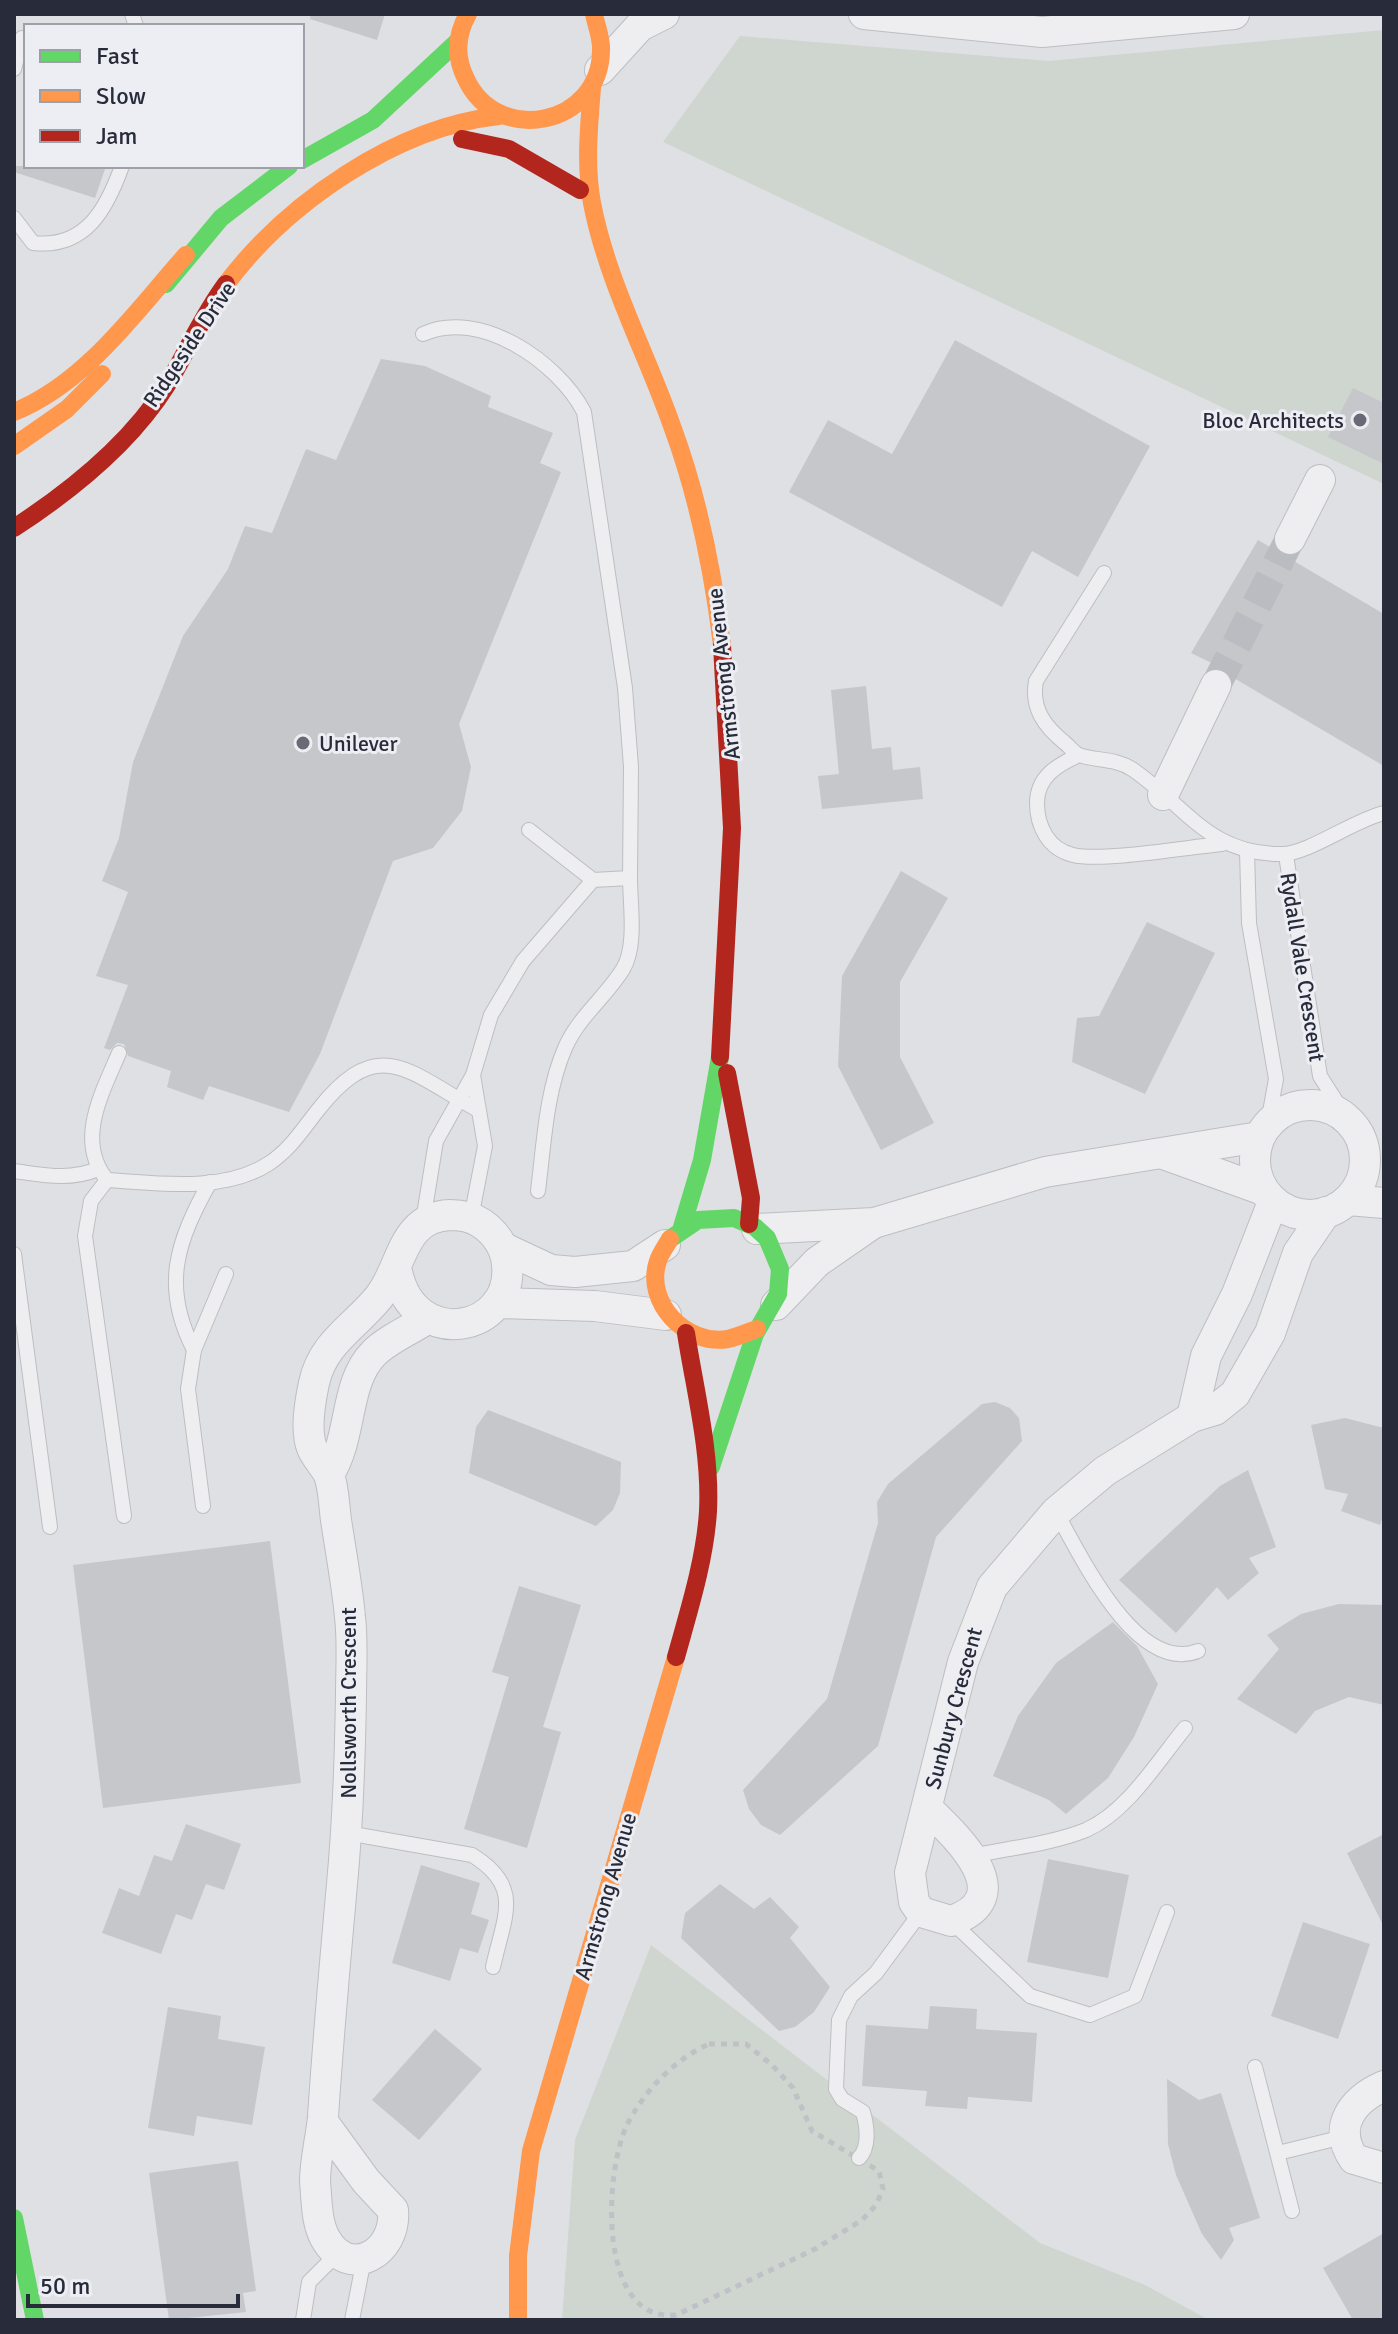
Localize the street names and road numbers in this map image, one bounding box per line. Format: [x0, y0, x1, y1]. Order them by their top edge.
street label: Ridgeside Drive [137, 276, 241, 412]
street label: Armstrong Avenue [701, 587, 746, 761]
street label: Rydall Vale Crescent [1274, 871, 1331, 1064]
street label: Nollsworth Crescent [335, 1607, 362, 1799]
street label: Sunbury Crescent [919, 1624, 988, 1792]
street label: Armstrong Avenue [569, 1809, 642, 1983]

